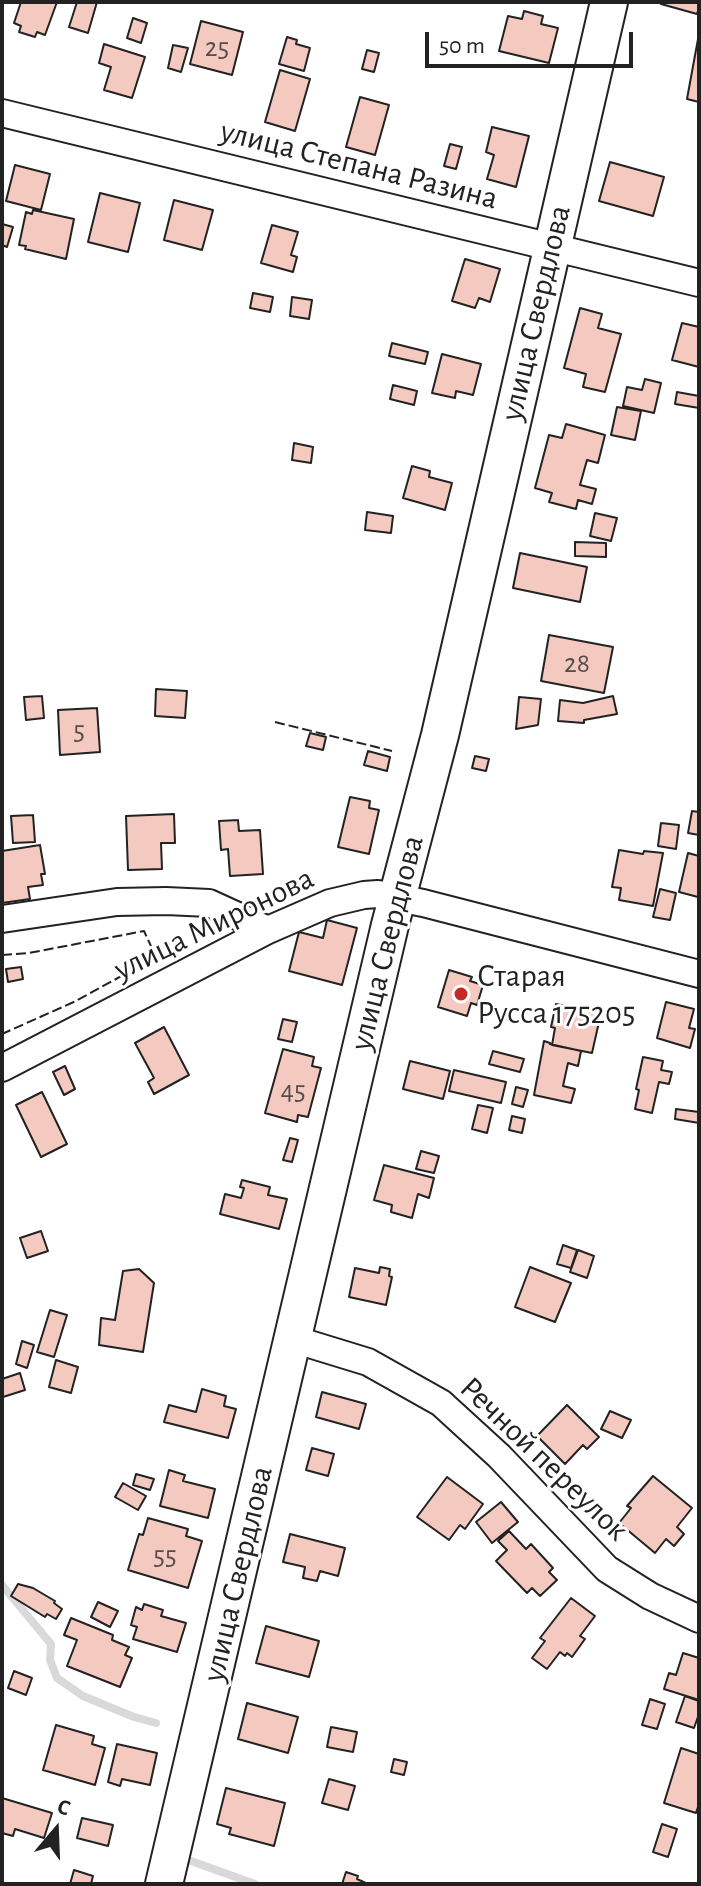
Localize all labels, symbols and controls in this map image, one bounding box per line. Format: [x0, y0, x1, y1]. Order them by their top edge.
scale bar [429, 16, 637, 66]
house number: 25 [205, 31, 229, 65]
text: 50 m [439, 34, 485, 58]
street label: улица Степана Разина [216, 112, 502, 218]
street label: улица Свердлова [493, 201, 579, 425]
house number: 28 [564, 647, 590, 681]
house number: 5 [73, 714, 85, 748]
street label: улица Свердлова [342, 832, 432, 1054]
street label: улица Миронова [108, 859, 320, 989]
place label: Старая Русса 175205 [477, 957, 635, 1032]
marker: Старая Русса 175205 [452, 985, 470, 1003]
house number: 45 [280, 1074, 306, 1108]
street label: Речной переулок [452, 1369, 636, 1549]
street label: улица Свердлова [195, 1462, 281, 1686]
house number: 55 [153, 1539, 177, 1573]
north arrow [16, 1790, 96, 1870]
text: С [54, 1795, 73, 1820]

